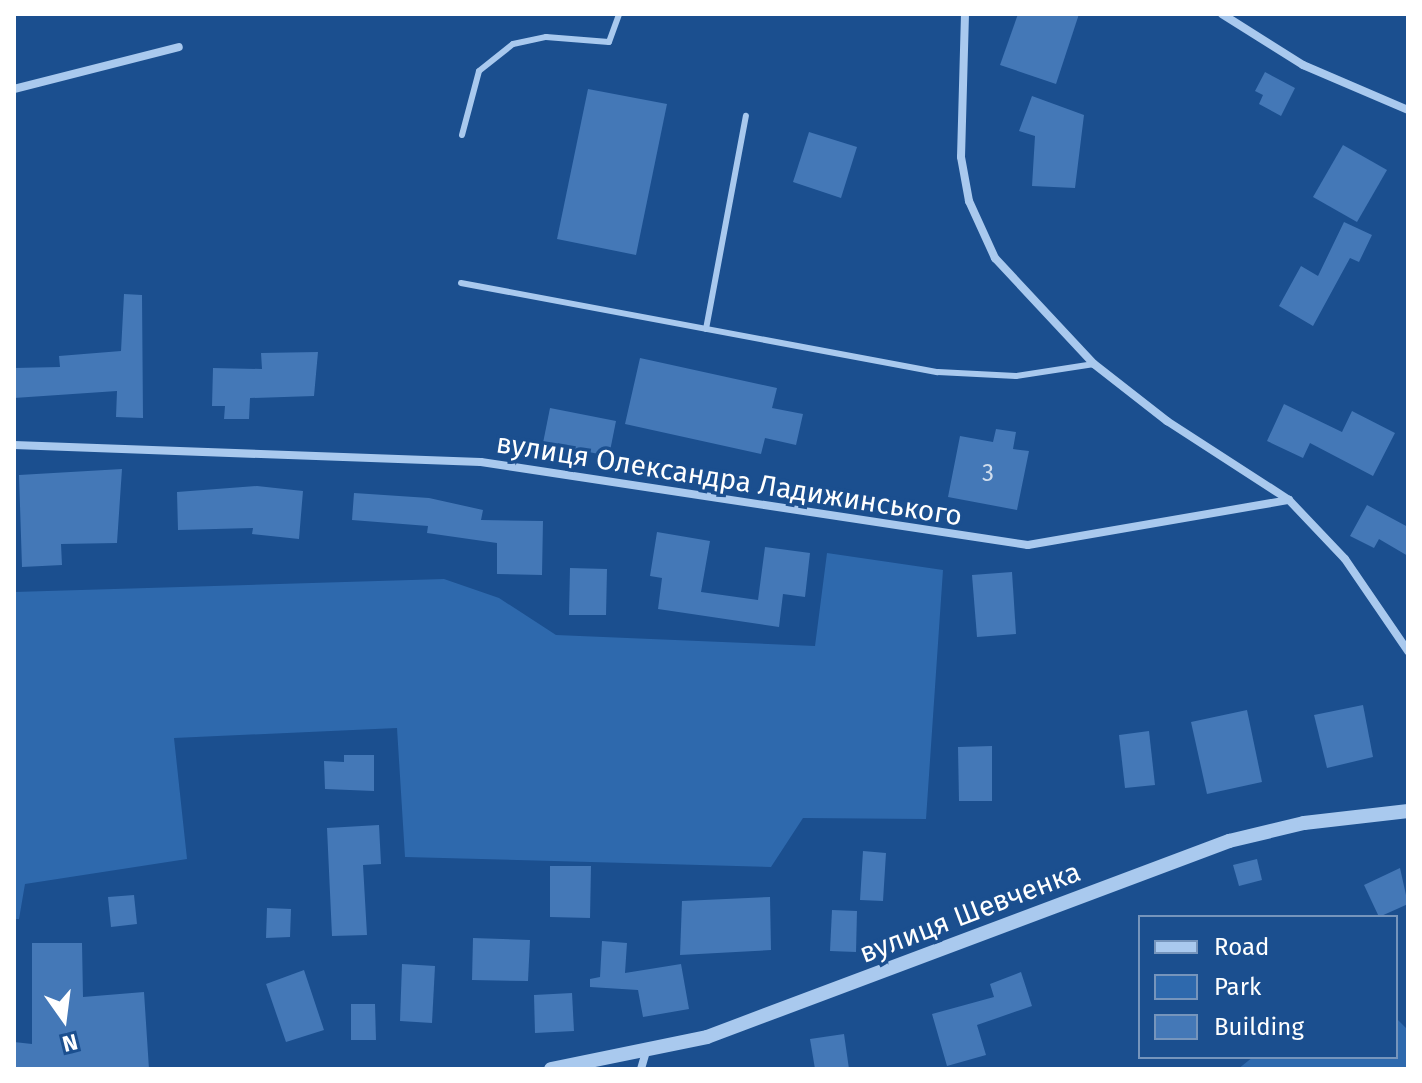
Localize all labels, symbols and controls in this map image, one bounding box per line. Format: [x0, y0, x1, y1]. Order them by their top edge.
street label: вулиця Олександра Ладижинського [494, 427, 964, 533]
house number: 3 [982, 460, 994, 488]
street label: вулиця Шевченка [855, 855, 1085, 971]
legend [1138, 915, 1398, 1059]
text: Road [1214, 933, 1269, 961]
text: Park [1214, 973, 1261, 1001]
north arrow [24, 979, 104, 1059]
text: Building [1214, 1013, 1304, 1041]
text: N [60, 1028, 80, 1058]

